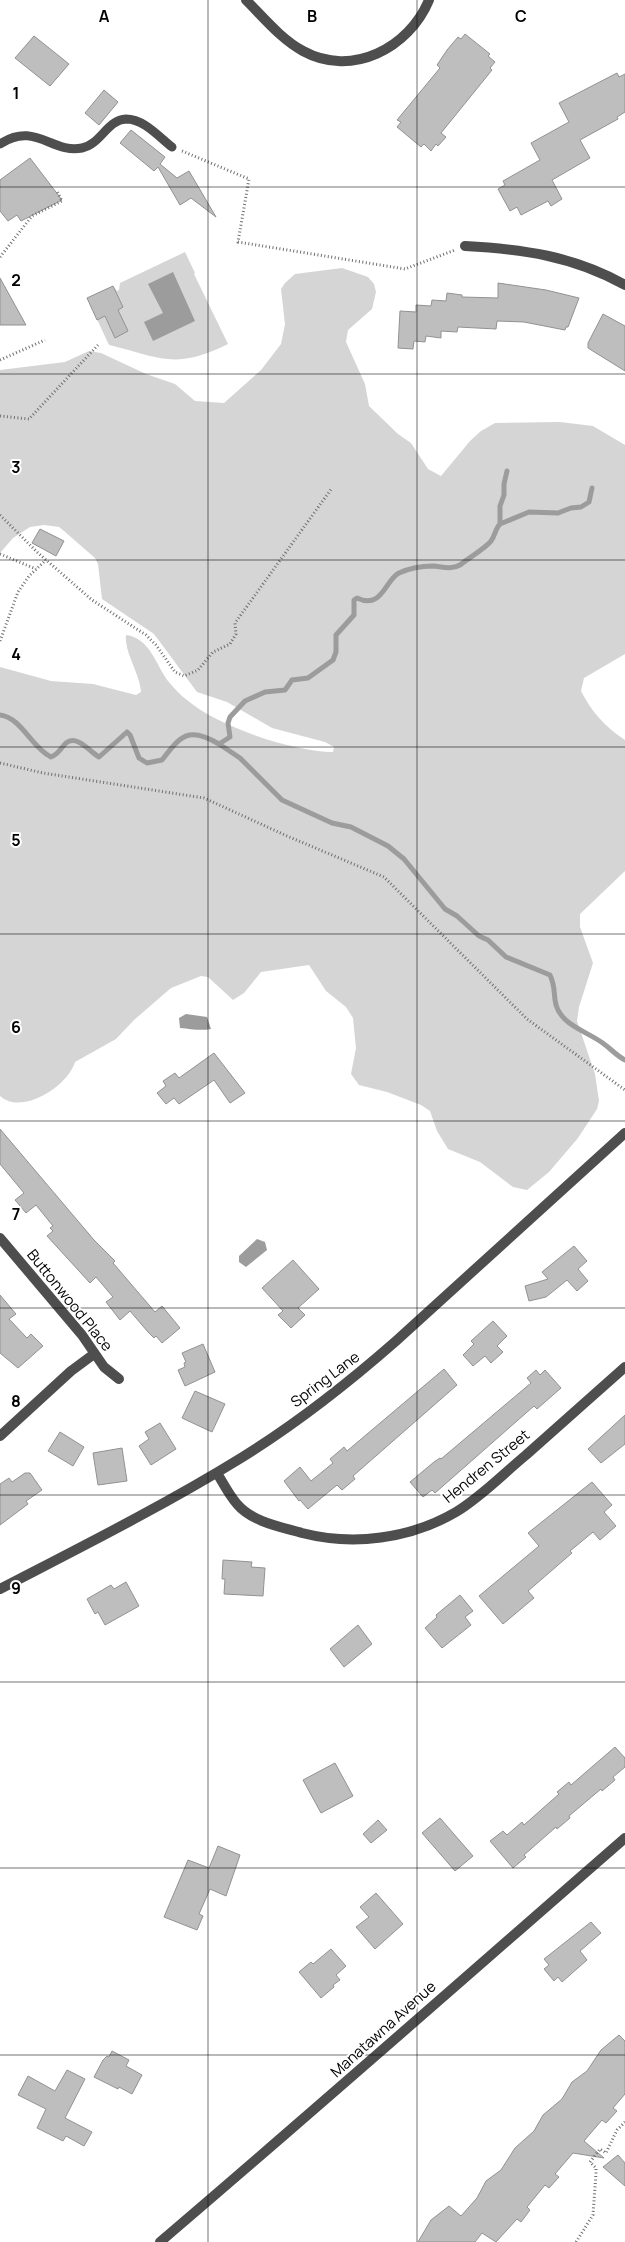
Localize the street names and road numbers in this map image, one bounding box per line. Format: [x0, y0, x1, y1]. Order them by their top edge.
street label: Buttonwood Place [22, 1245, 118, 1356]
street label: Spring Lane [286, 1346, 364, 1412]
street label: Hendren Street [438, 1424, 534, 1508]
street label: Manatawna Avenue [326, 1976, 440, 2082]

